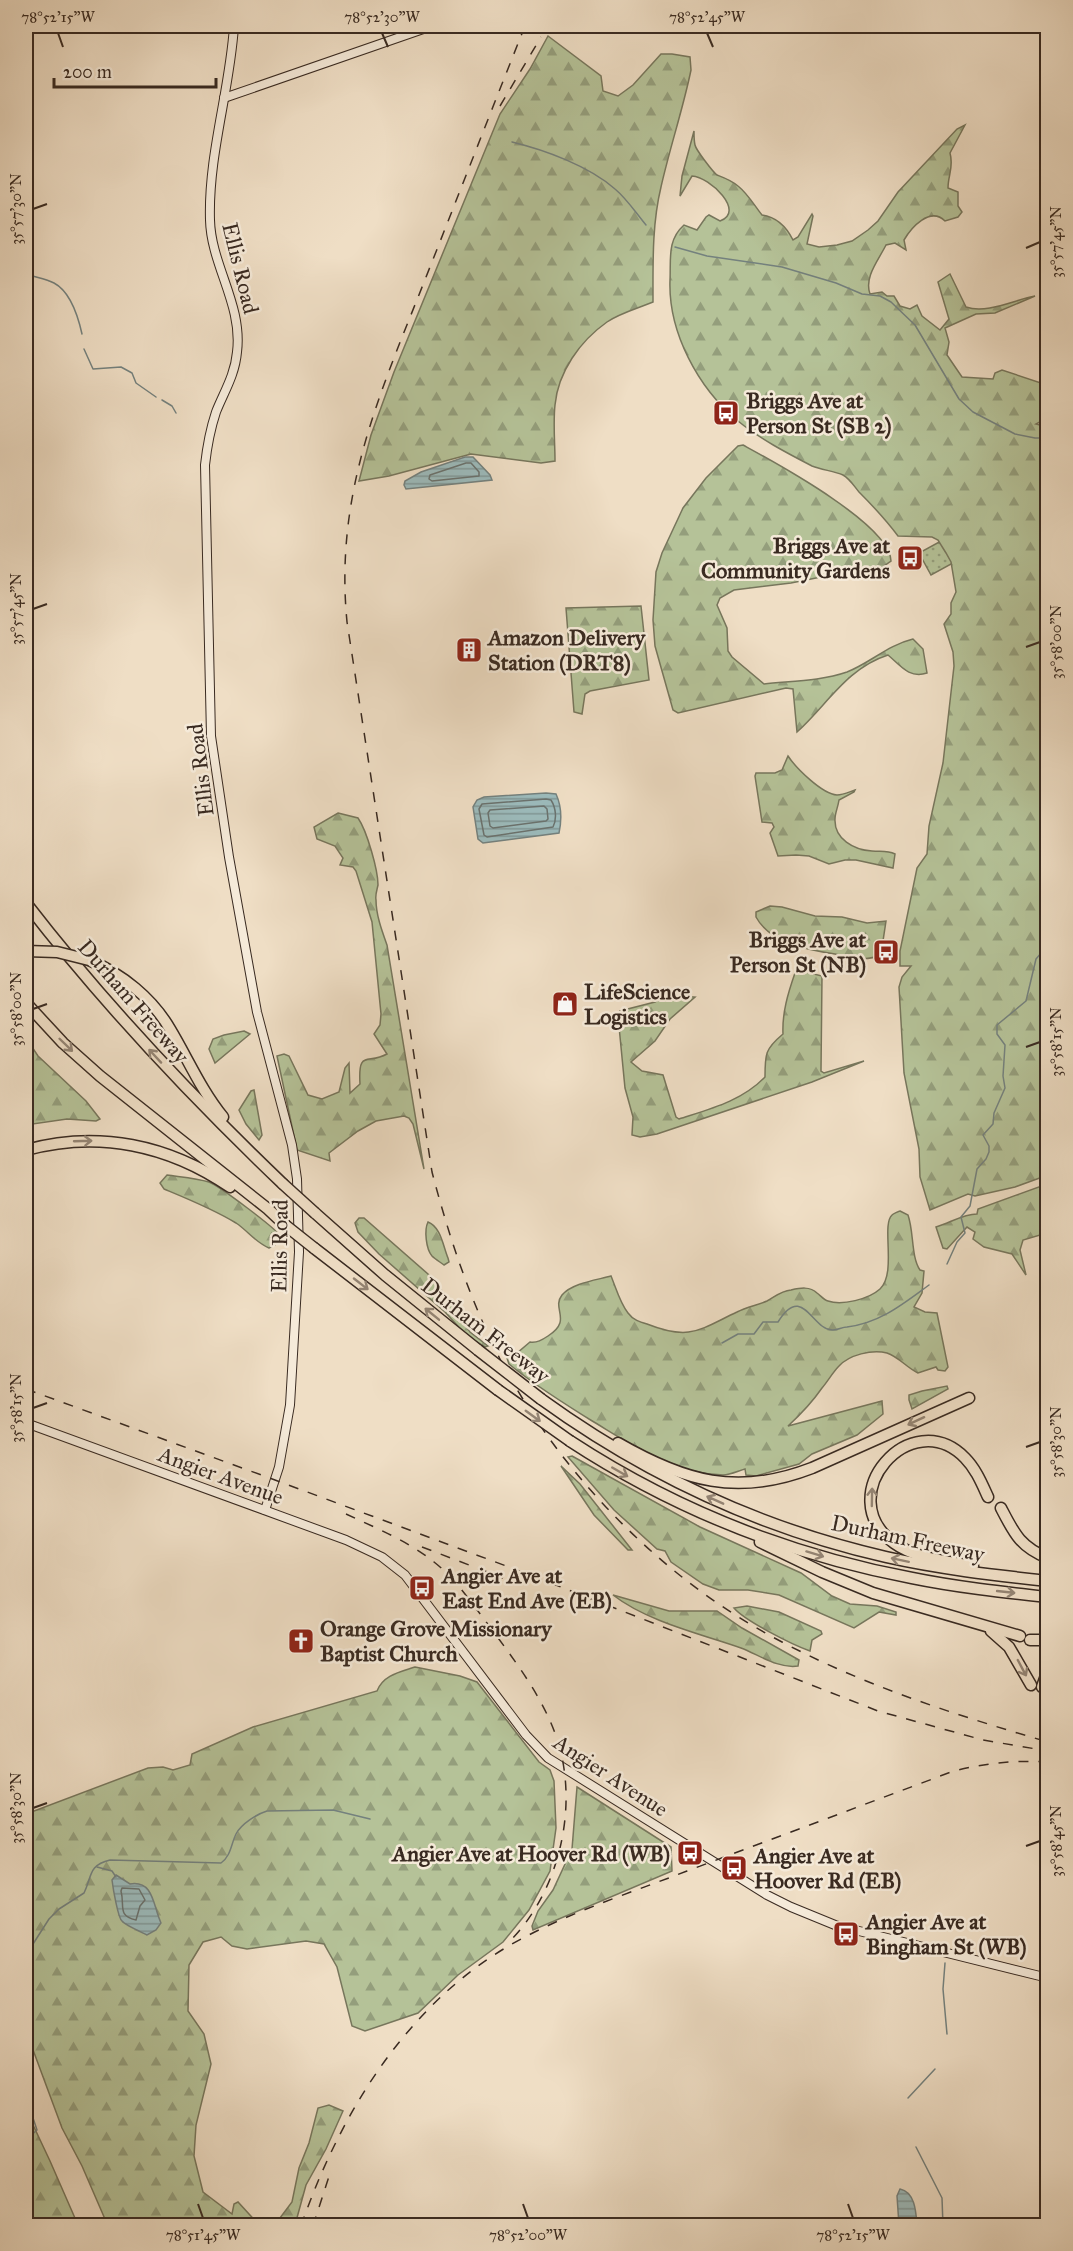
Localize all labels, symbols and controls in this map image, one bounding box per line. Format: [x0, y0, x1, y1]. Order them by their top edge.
text: 78°52'15"W [21, 8, 96, 26]
text: 78°52'30"W [344, 8, 420, 26]
text: 78°52'45"W [669, 8, 746, 26]
scale bar [54, 51, 216, 89]
text: 200 m [63, 61, 112, 83]
text: 35°57'30"N [7, 173, 25, 245]
text: 35°57'45"N [1047, 206, 1065, 278]
street label: Ellis Road [216, 220, 265, 317]
place label: Briggs Ave at Person St (SB 2) [746, 387, 892, 439]
bus stop icon: Briggs Ave at Person St (SB 2) [711, 398, 741, 428]
place label: Briggs Ave at Community Gardens [701, 532, 890, 584]
bus stop icon: Briggs Ave at Community Gardens [895, 543, 925, 573]
text: 35°57'45"N [7, 573, 25, 645]
text: 35°58'00"N [1047, 605, 1065, 679]
place label: Amazon Delivery Station (DRT8) [486, 624, 647, 676]
building icon: Amazon Delivery Station (DRT8) [454, 635, 484, 665]
street label: Ellis Road [181, 722, 220, 818]
place label: Briggs Ave at Person St (NB) [730, 926, 866, 978]
street label: Durham Freeway [72, 934, 195, 1070]
bus stop icon: Briggs Ave at Person St (NB) [871, 937, 901, 967]
text: 35°58'00"N [7, 972, 25, 1046]
place label: LifeScience Logistics [584, 978, 690, 1030]
shop icon: LifeScience Logistics [550, 989, 580, 1019]
text: 35°58'15"N [1047, 1007, 1065, 1077]
one-way arrow [58, 1038, 73, 1053]
one-way arrow [148, 1049, 162, 1064]
one-way arrow [73, 1135, 93, 1147]
street label: Ellis Road [265, 1199, 294, 1293]
street label: Durham Freeway [416, 1272, 556, 1389]
one-way arrow [352, 1277, 368, 1290]
one-way arrow [424, 1307, 440, 1320]
text: 35°58'15"N [7, 1373, 25, 1443]
text: 35°58'30"N [1047, 1406, 1065, 1478]
one-way arrow [525, 1410, 541, 1422]
one-way arrow [907, 1415, 925, 1427]
street label: Angier Avenue [154, 1440, 287, 1511]
one-way arrow [611, 1466, 628, 1478]
one-way arrow [866, 1487, 878, 1507]
one-way arrow [706, 1494, 724, 1506]
street label: Durham Freeway [829, 1509, 988, 1568]
one-way arrow [805, 1549, 824, 1560]
one-way arrow [891, 1554, 910, 1565]
place label: Angier Ave at East End Ave (EB) [440, 1562, 612, 1614]
bus stop icon: Angier Ave at East End Ave (EB) [407, 1573, 437, 1603]
one-way arrow [996, 1587, 1016, 1598]
place label: Orange Grove Missionary Baptist Church [320, 1615, 553, 1667]
church icon: Orange Grove Missionary Baptist Church [286, 1626, 316, 1656]
one-way arrow [1016, 1659, 1028, 1676]
street label: Angier Avenue [548, 1728, 673, 1822]
text: 35°58'30"N [7, 1772, 25, 1844]
text: 35°58'45"N [1047, 1805, 1065, 1877]
bus stop icon: Angier Ave at Hoover Rd (WB) [675, 1838, 705, 1868]
place label: Angier Ave at Hoover Rd (WB) [390, 1840, 670, 1867]
place label: Angier Ave at Hoover Rd (EB) [752, 1842, 901, 1894]
bus stop icon: Angier Ave at Hoover Rd (EB) [719, 1853, 749, 1883]
place label: Angier Ave at Bingham St (WB) [864, 1908, 1027, 1960]
bus stop icon: Angier Ave at Bingham St (WB) [831, 1919, 861, 1949]
text: 78°51'45"W [166, 2226, 241, 2244]
text: 78°52'00"W [489, 2226, 568, 2244]
text: 78°52'15"W [816, 2226, 891, 2244]

